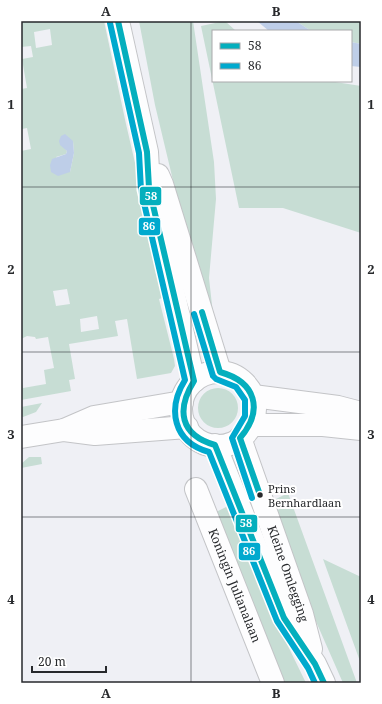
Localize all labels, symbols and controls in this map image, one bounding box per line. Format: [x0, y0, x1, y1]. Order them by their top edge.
text: A [101, 2, 111, 20]
text: B [272, 2, 281, 20]
legend [212, 30, 352, 82]
text: 58 [248, 37, 262, 54]
text: 86 [248, 57, 262, 74]
text: 1 [7, 95, 15, 113]
text: 1 [367, 95, 375, 113]
line badge: 58 [139, 186, 162, 206]
text: 58 [145, 188, 157, 203]
line badge: 86 [138, 217, 161, 236]
text: 86 [143, 218, 155, 233]
text: 2 [7, 260, 15, 278]
text: 2 [367, 260, 375, 278]
text: 3 [7, 425, 15, 443]
text: 3 [367, 425, 375, 443]
place label: Prins Bernhardlaan [268, 481, 341, 510]
marker: Prins Bernhardlaan [255, 490, 265, 500]
line badge: 58 [235, 514, 258, 533]
text: 58 [240, 515, 252, 530]
street label: Kleine Omlegging [264, 523, 313, 624]
street label: Koningin Julianalaan [205, 526, 265, 645]
line badge: 86 [238, 542, 261, 561]
text: 86 [243, 543, 255, 558]
text: 4 [7, 590, 15, 608]
text: 4 [367, 590, 375, 608]
scale bar [32, 648, 106, 674]
text: 20 m [38, 653, 66, 670]
text: A [101, 684, 111, 702]
text: B [272, 684, 281, 702]

